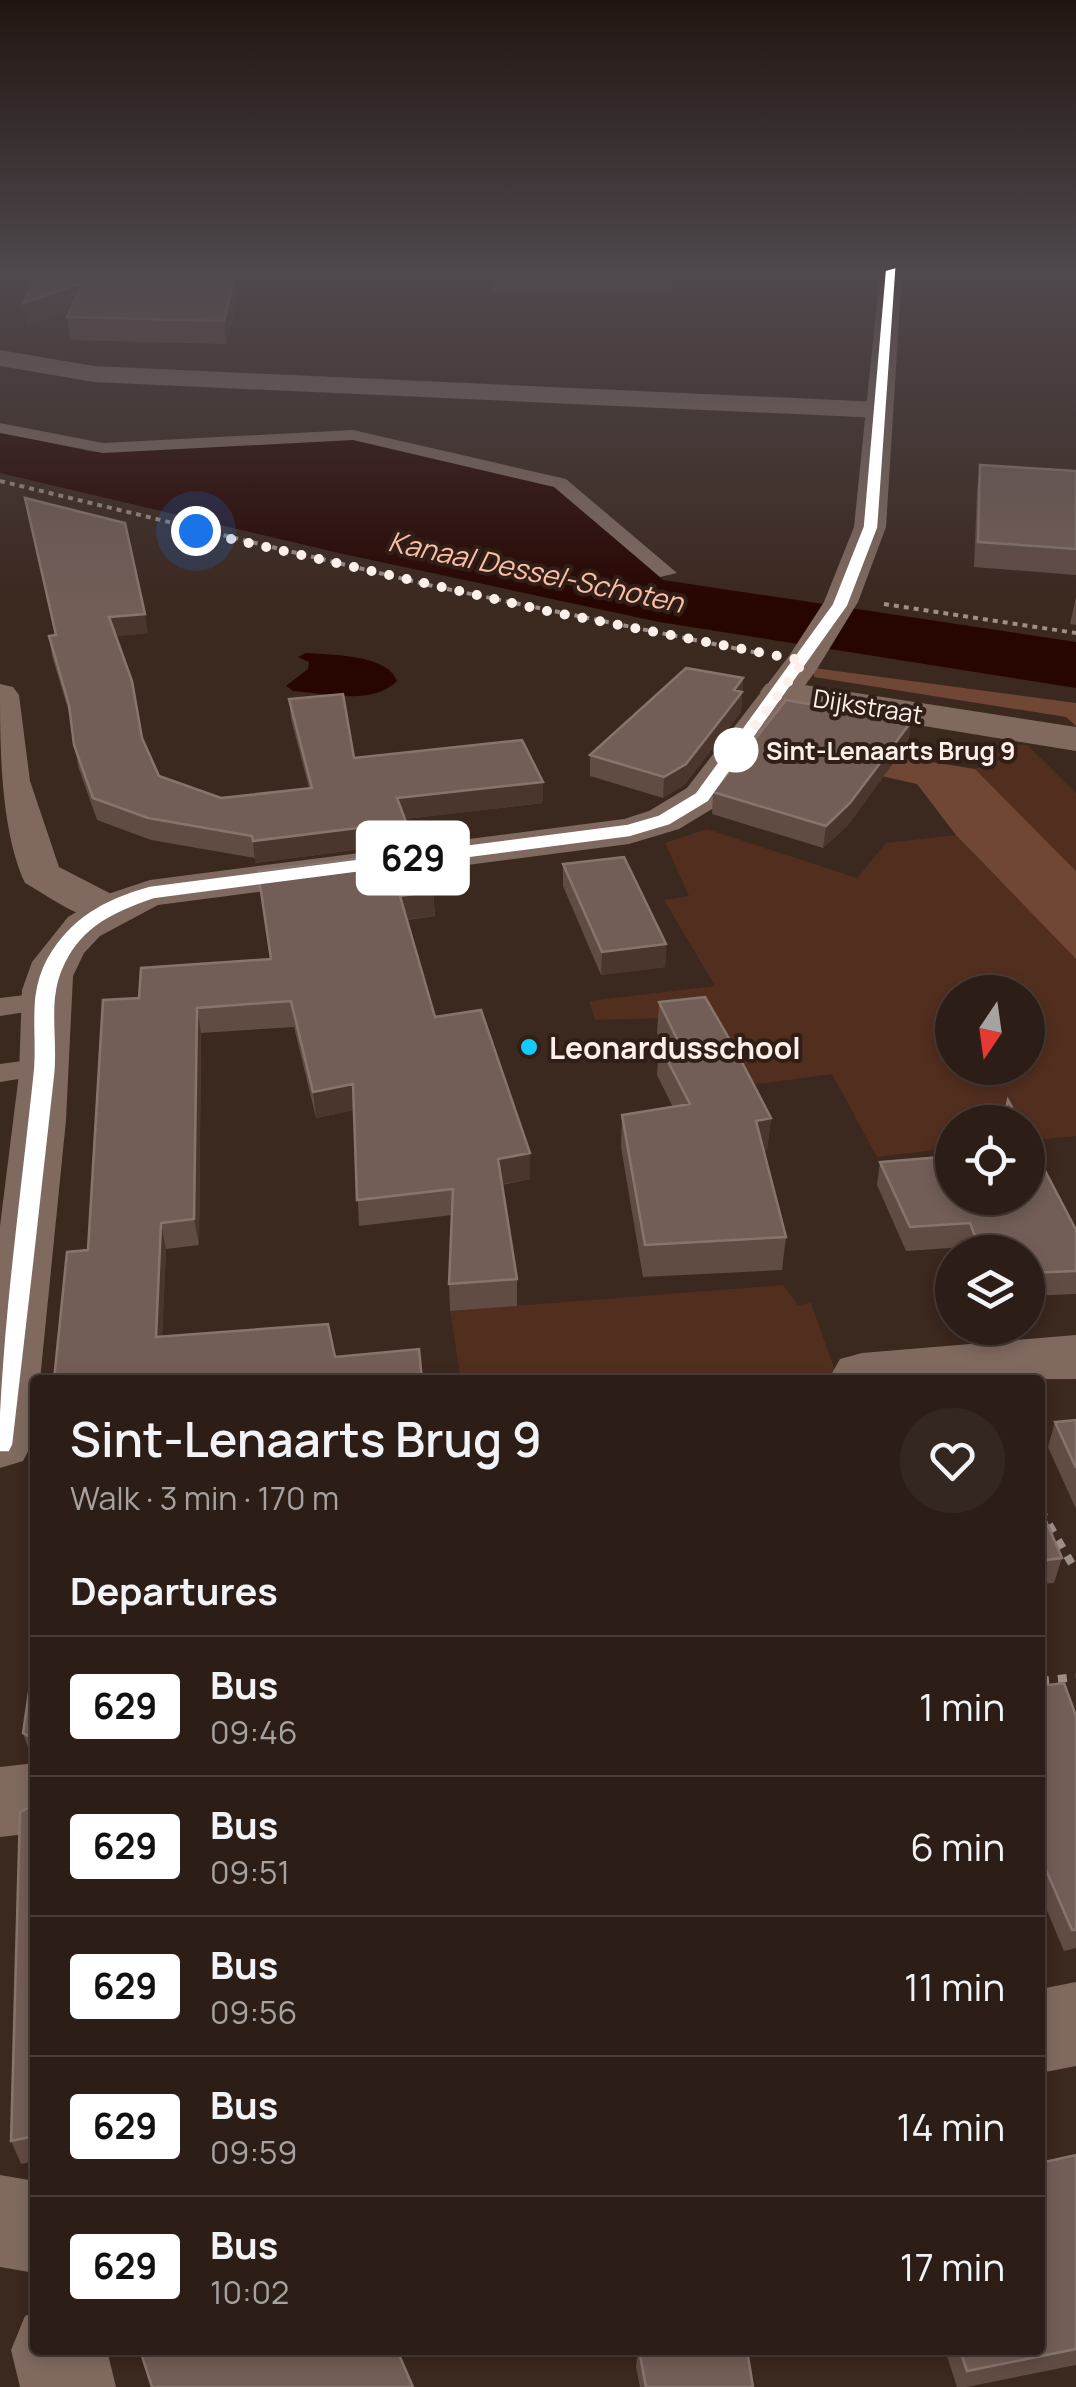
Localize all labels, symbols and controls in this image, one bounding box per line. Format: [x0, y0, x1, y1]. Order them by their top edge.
your location [171, 506, 221, 556]
water label: Kanaal Dessel-Schoten [385, 521, 688, 621]
street label: Dijkstraat [811, 680, 925, 732]
marker: Sint-Lenaarts Brug 9 [715, 729, 757, 771]
place label: Sint-Lenaarts Brug 9 [766, 733, 1016, 768]
line badge: 629 [356, 826, 470, 890]
text: 629 [381, 834, 445, 882]
north arrow [935, 975, 1045, 1085]
map controls [935, 975, 1045, 1345]
place label: Leonardusschool [549, 1027, 801, 1068]
marker: Leonardusschool [518, 1036, 540, 1058]
button: locate [935, 1105, 1045, 1215]
button: layers [935, 1235, 1045, 1345]
text: Sint-Lenaarts Brug 9 [70, 1406, 542, 1471]
button: heart [900, 1408, 1005, 1513]
text: Walk · 3 min · 170 m [70, 1476, 339, 1520]
text: Departures [70, 1564, 278, 1616]
text: Bus [210, 1658, 278, 1710]
text: 1 min [919, 1680, 1005, 1732]
text: 629 [93, 1682, 157, 1730]
text: 09:46 [210, 1710, 298, 1754]
text: Bus [210, 1798, 278, 1850]
text: 6 min [910, 1820, 1005, 1872]
text: 629 [93, 1822, 157, 1870]
text: 09:51 [210, 1850, 290, 1894]
text: Bus [210, 1938, 278, 1990]
text: 11 min [904, 1960, 1005, 2012]
text: 629 [93, 1962, 157, 2010]
text: 09:56 [210, 1990, 297, 2034]
text: Bus [210, 2078, 278, 2130]
text: 14 min [897, 2100, 1005, 2152]
text: 629 [93, 2102, 157, 2150]
text: 09:59 [210, 2130, 297, 2174]
text: Bus [210, 2218, 278, 2270]
text: 17 min [900, 2240, 1005, 2292]
text: 629 [93, 2242, 157, 2290]
text: 10:02 [210, 2270, 289, 2314]

